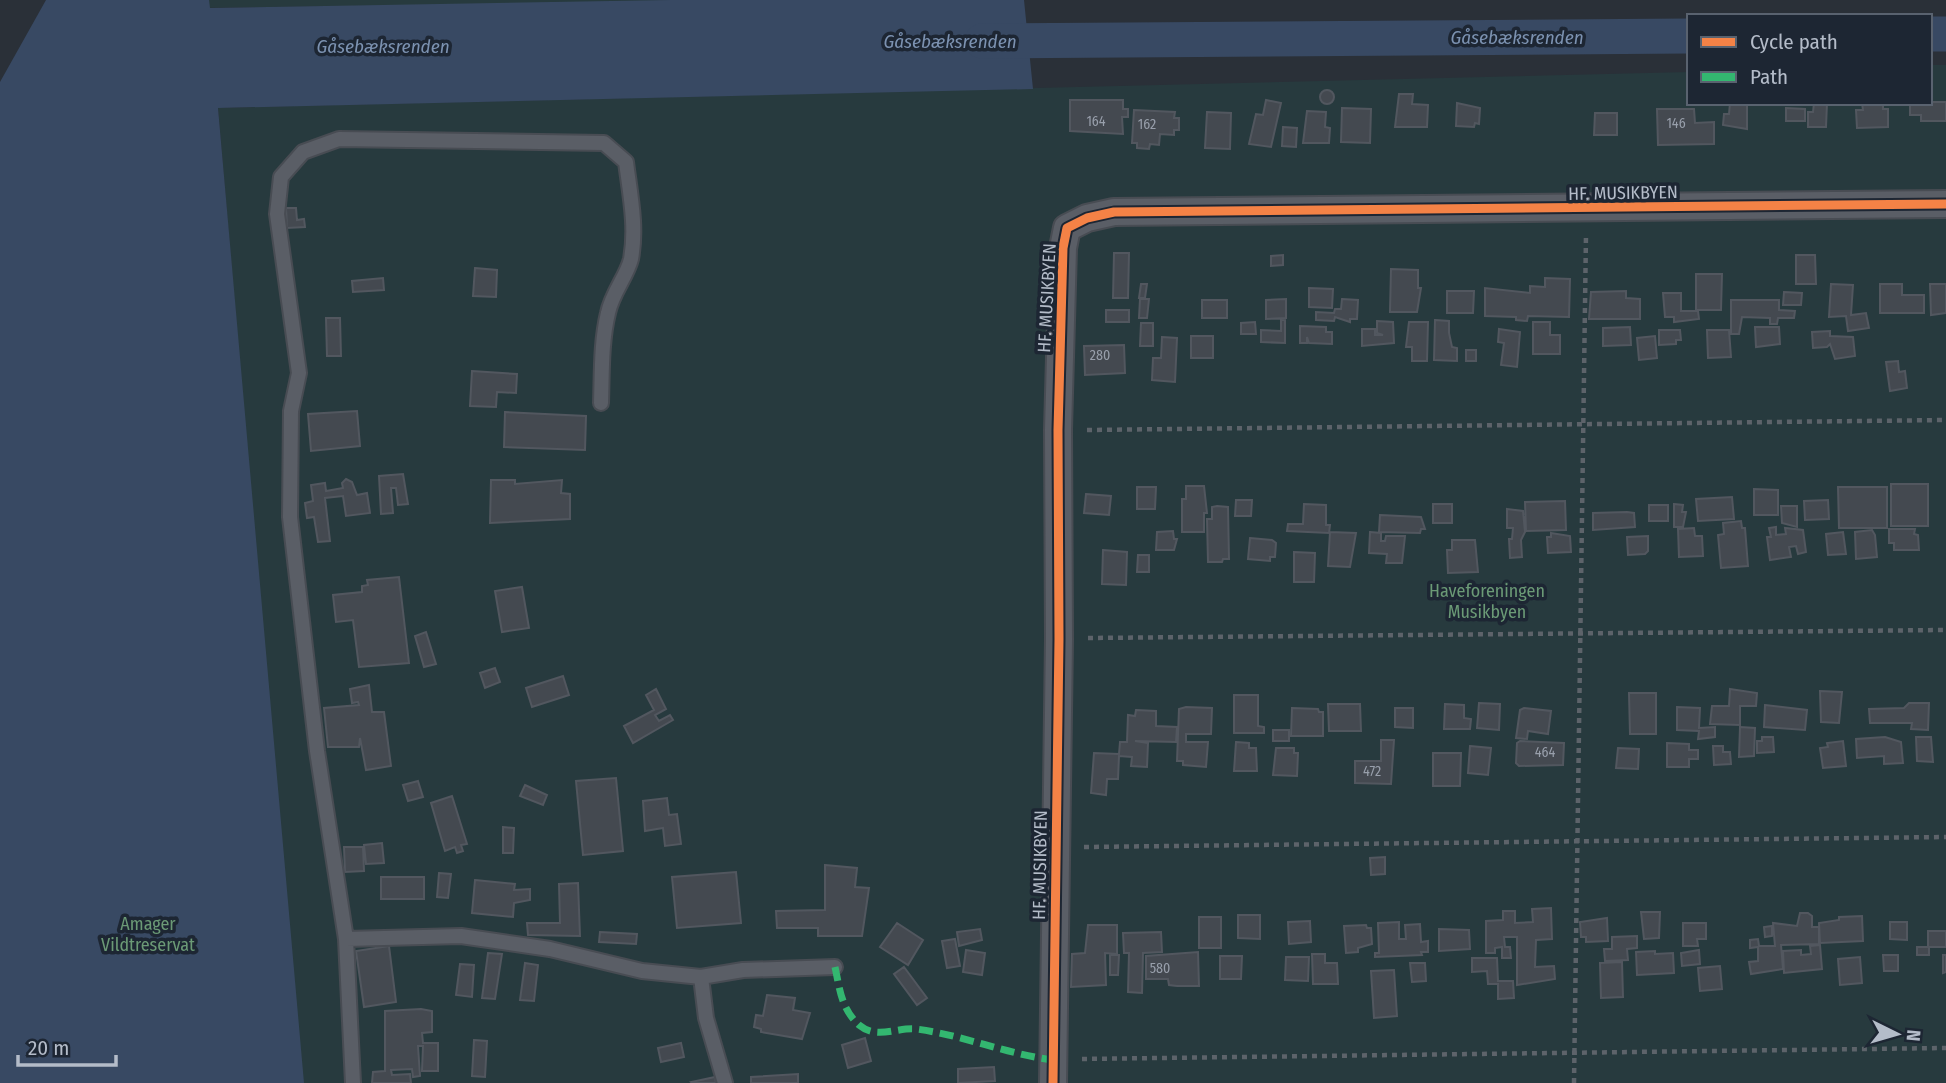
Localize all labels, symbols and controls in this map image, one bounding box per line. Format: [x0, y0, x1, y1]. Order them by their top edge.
legend [1687, 14, 1932, 105]
water label: Gåsebæksrenden [1450, 26, 1584, 49]
text: Cycle path [1750, 29, 1838, 55]
water label: Gåsebæksrenden [883, 30, 1017, 53]
water label: Gåsebæksrenden [316, 35, 450, 58]
text: Path [1750, 64, 1788, 90]
house number: 164 [1086, 113, 1106, 130]
house number: 146 [1666, 115, 1686, 132]
house number: 162 [1138, 116, 1156, 133]
street label: HF. MUSIKBYEN [1568, 181, 1678, 205]
street label: HF. MUSIKBYEN [1033, 243, 1061, 353]
house number: 280 [1090, 347, 1110, 364]
park label: Haveforeningen Musikbyen [1429, 580, 1545, 623]
house number: 464 [1535, 744, 1555, 761]
house number: 472 [1363, 763, 1381, 780]
street label: HF. MUSIKBYEN [1028, 810, 1052, 920]
park label: Amager Vildtreservat [101, 913, 195, 956]
house number: 580 [1150, 960, 1170, 977]
north arrow [1862, 999, 1932, 1069]
scale bar [18, 1024, 116, 1068]
text: N [1901, 1029, 1925, 1042]
text: 20 m [28, 1035, 69, 1061]

